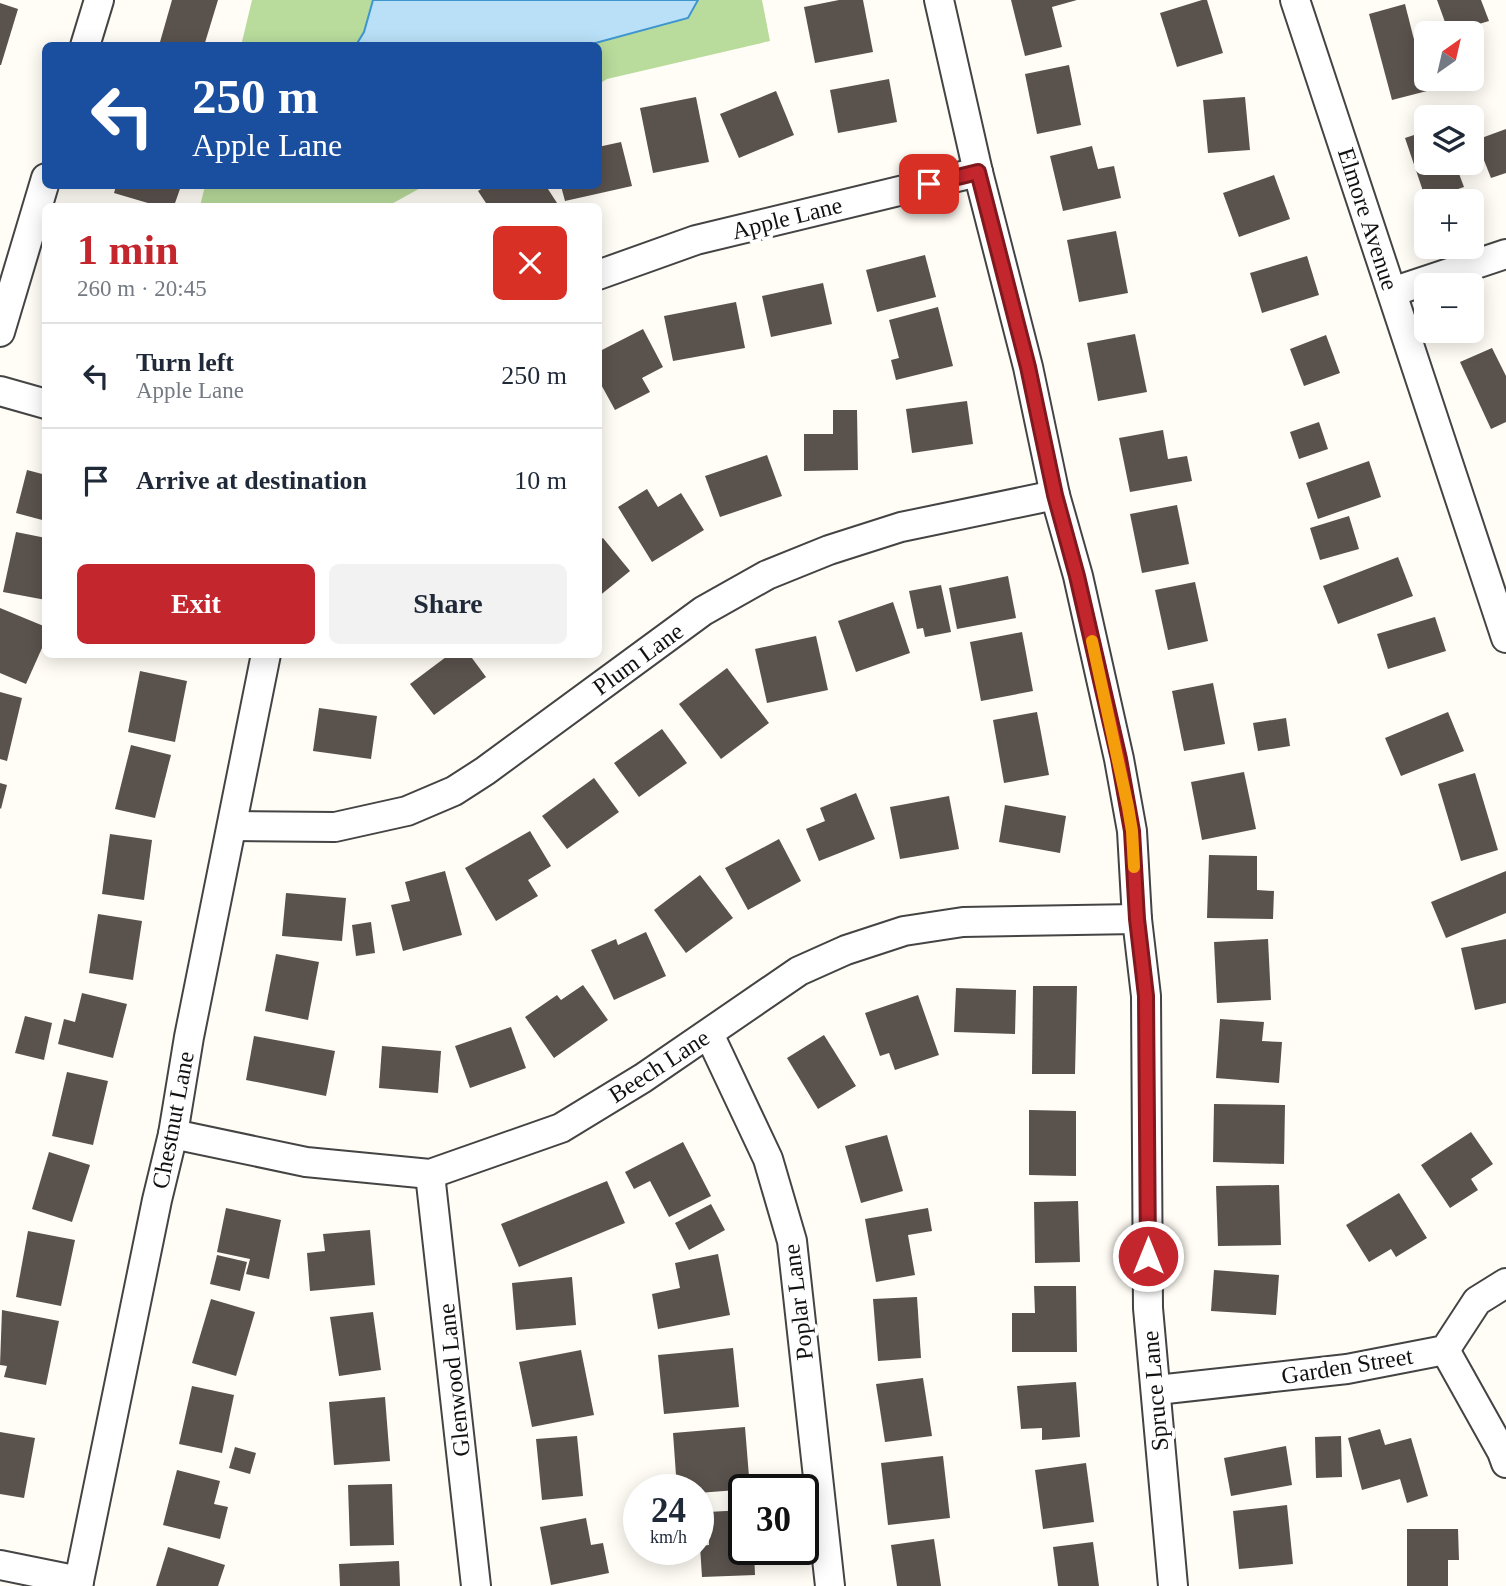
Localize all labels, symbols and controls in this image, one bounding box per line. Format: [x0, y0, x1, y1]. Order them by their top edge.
north arrow [1414, 21, 1484, 91]
map controls [1414, 21, 1484, 343]
text: 250 m [192, 69, 319, 124]
icon: left [77, 70, 168, 161]
button: layers [1414, 105, 1484, 175]
text: Apple Lane [192, 127, 342, 163]
street label: Elmore Avenue [1333, 145, 1403, 293]
pin [899, 154, 959, 214]
icon: arrive [910, 165, 948, 203]
button: + [1414, 189, 1484, 259]
street label: Apple Lane [729, 192, 845, 244]
button: close [493, 226, 567, 300]
text: 1 min [77, 227, 179, 273]
button: − [1414, 273, 1484, 343]
text: 260 m · 20:45 [77, 276, 207, 301]
text: Turn left [136, 348, 234, 377]
icon: left [77, 357, 115, 395]
text: 250 m [501, 361, 567, 390]
text: Apple Lane [136, 378, 244, 403]
icon: arrive [77, 462, 115, 500]
text: Arrive at destination [136, 466, 367, 495]
text: 10 m [514, 466, 567, 495]
button: Exit [77, 564, 315, 644]
button: Share [329, 564, 567, 644]
street label: Plum Lane [588, 618, 688, 700]
street label: Beech Lane [604, 1024, 714, 1108]
street label: Chestnut Lane [147, 1049, 199, 1191]
position arrow [1111, 1219, 1185, 1293]
street label: Poplar Lane [778, 1243, 818, 1361]
street label: Glenwood Lane [433, 1302, 475, 1458]
street label: Spruce Lane [1137, 1330, 1173, 1452]
street label: Garden Street [1279, 1343, 1415, 1389]
speed limit sign: 30 [728, 1474, 819, 1565]
text: 24 [651, 1491, 686, 1530]
text: km/h [650, 1527, 687, 1547]

